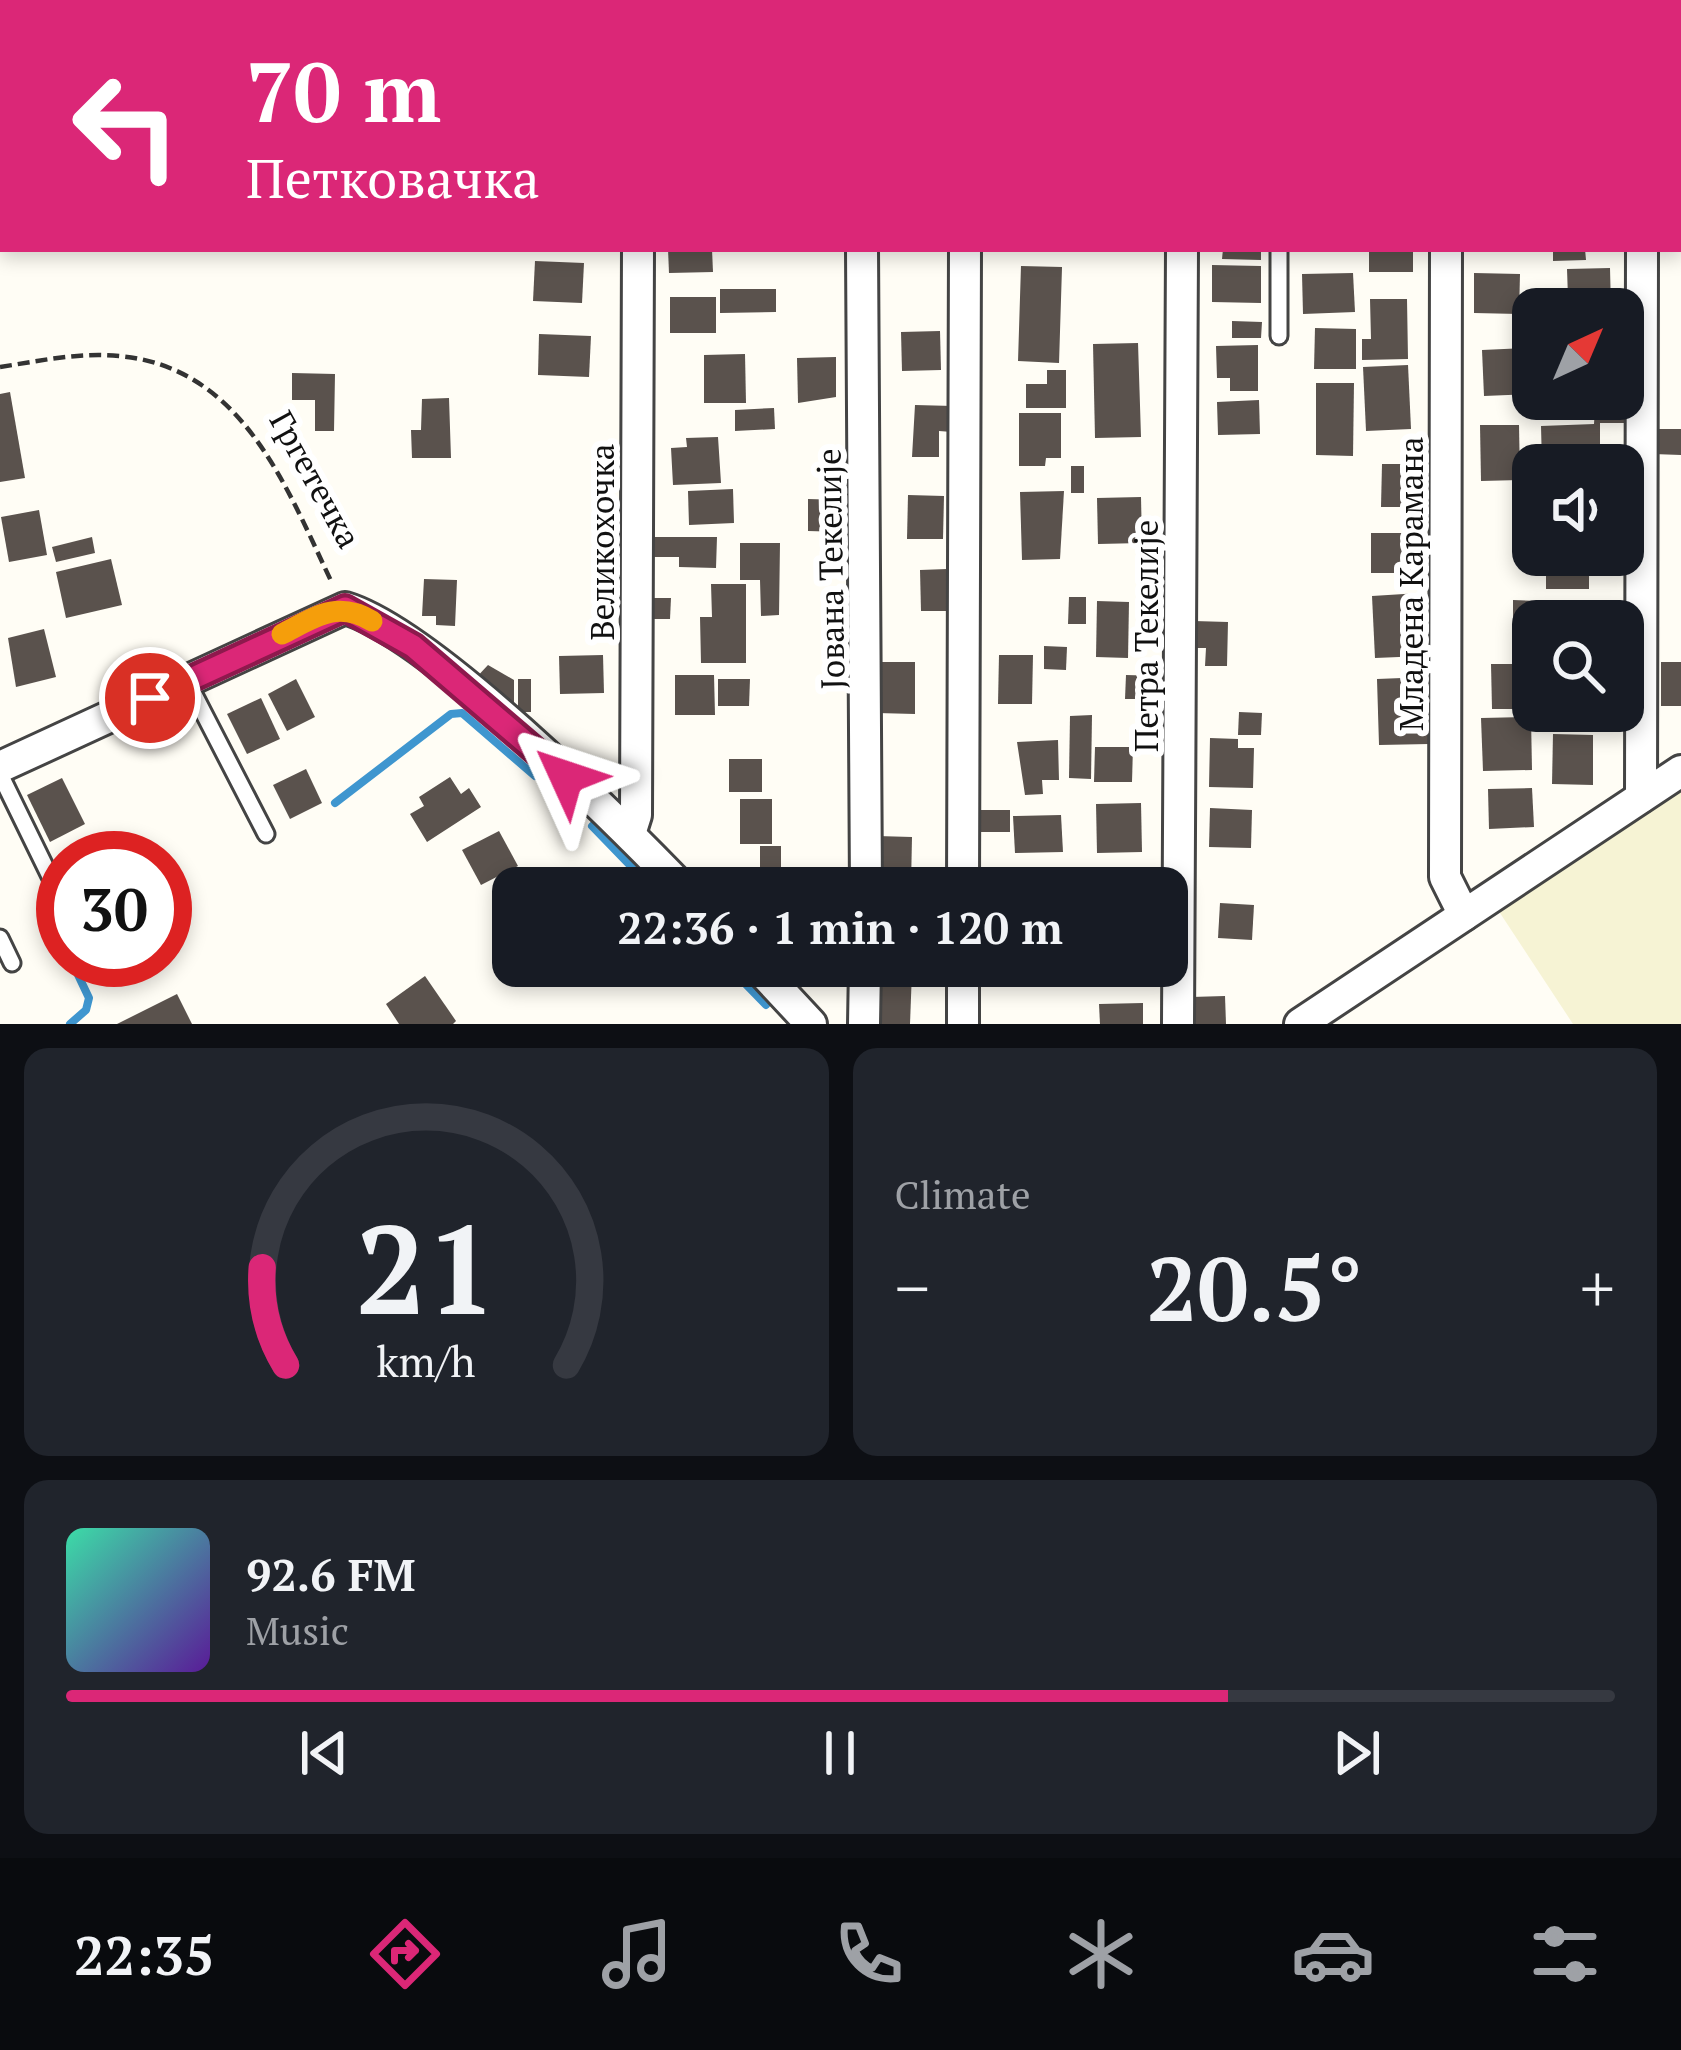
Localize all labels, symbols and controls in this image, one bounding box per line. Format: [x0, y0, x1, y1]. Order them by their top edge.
text: 70 m [246, 35, 441, 146]
icon: left [48, 48, 204, 204]
text: Петковачка [246, 142, 540, 213]
north arrow [1512, 288, 1644, 420]
map controls [1512, 288, 1644, 732]
street label: Гргетечка [261, 403, 371, 555]
street label: Младена Карамана [1389, 437, 1432, 731]
street label: Великохочка [580, 443, 623, 641]
button: sound [1512, 444, 1644, 576]
street label: Јована Текелије [806, 448, 854, 690]
street label: Петра Текелије [1124, 520, 1167, 752]
button: search [1512, 600, 1644, 732]
pin [99, 647, 201, 749]
icon: arrive [117, 665, 183, 731]
position arrow [503, 714, 629, 840]
speed limit sign: 30 [36, 831, 192, 987]
text: 22:36 · 1 min · 120 m [617, 897, 1063, 957]
text: Climate [895, 1168, 1031, 1220]
text: 21 [356, 1184, 497, 1350]
text: 20.5° [1147, 1227, 1363, 1347]
text: − [895, 1243, 930, 1331]
text: + [1580, 1243, 1615, 1331]
text: km/h [377, 1332, 476, 1389]
text: 92.6 FM [246, 1544, 415, 1604]
text: Music [246, 1604, 349, 1656]
icon: previous [291, 1720, 357, 1786]
icon: pause [807, 1720, 873, 1786]
icon: next [1324, 1720, 1390, 1786]
icon: directions [363, 1912, 447, 1996]
icon: music [595, 1912, 679, 1996]
icon: phone [827, 1912, 911, 1996]
icon: climate [1059, 1912, 1143, 1996]
icon: car [1291, 1912, 1375, 1996]
icon: filters [1523, 1912, 1607, 1996]
text: 22:35 [74, 1919, 215, 1990]

